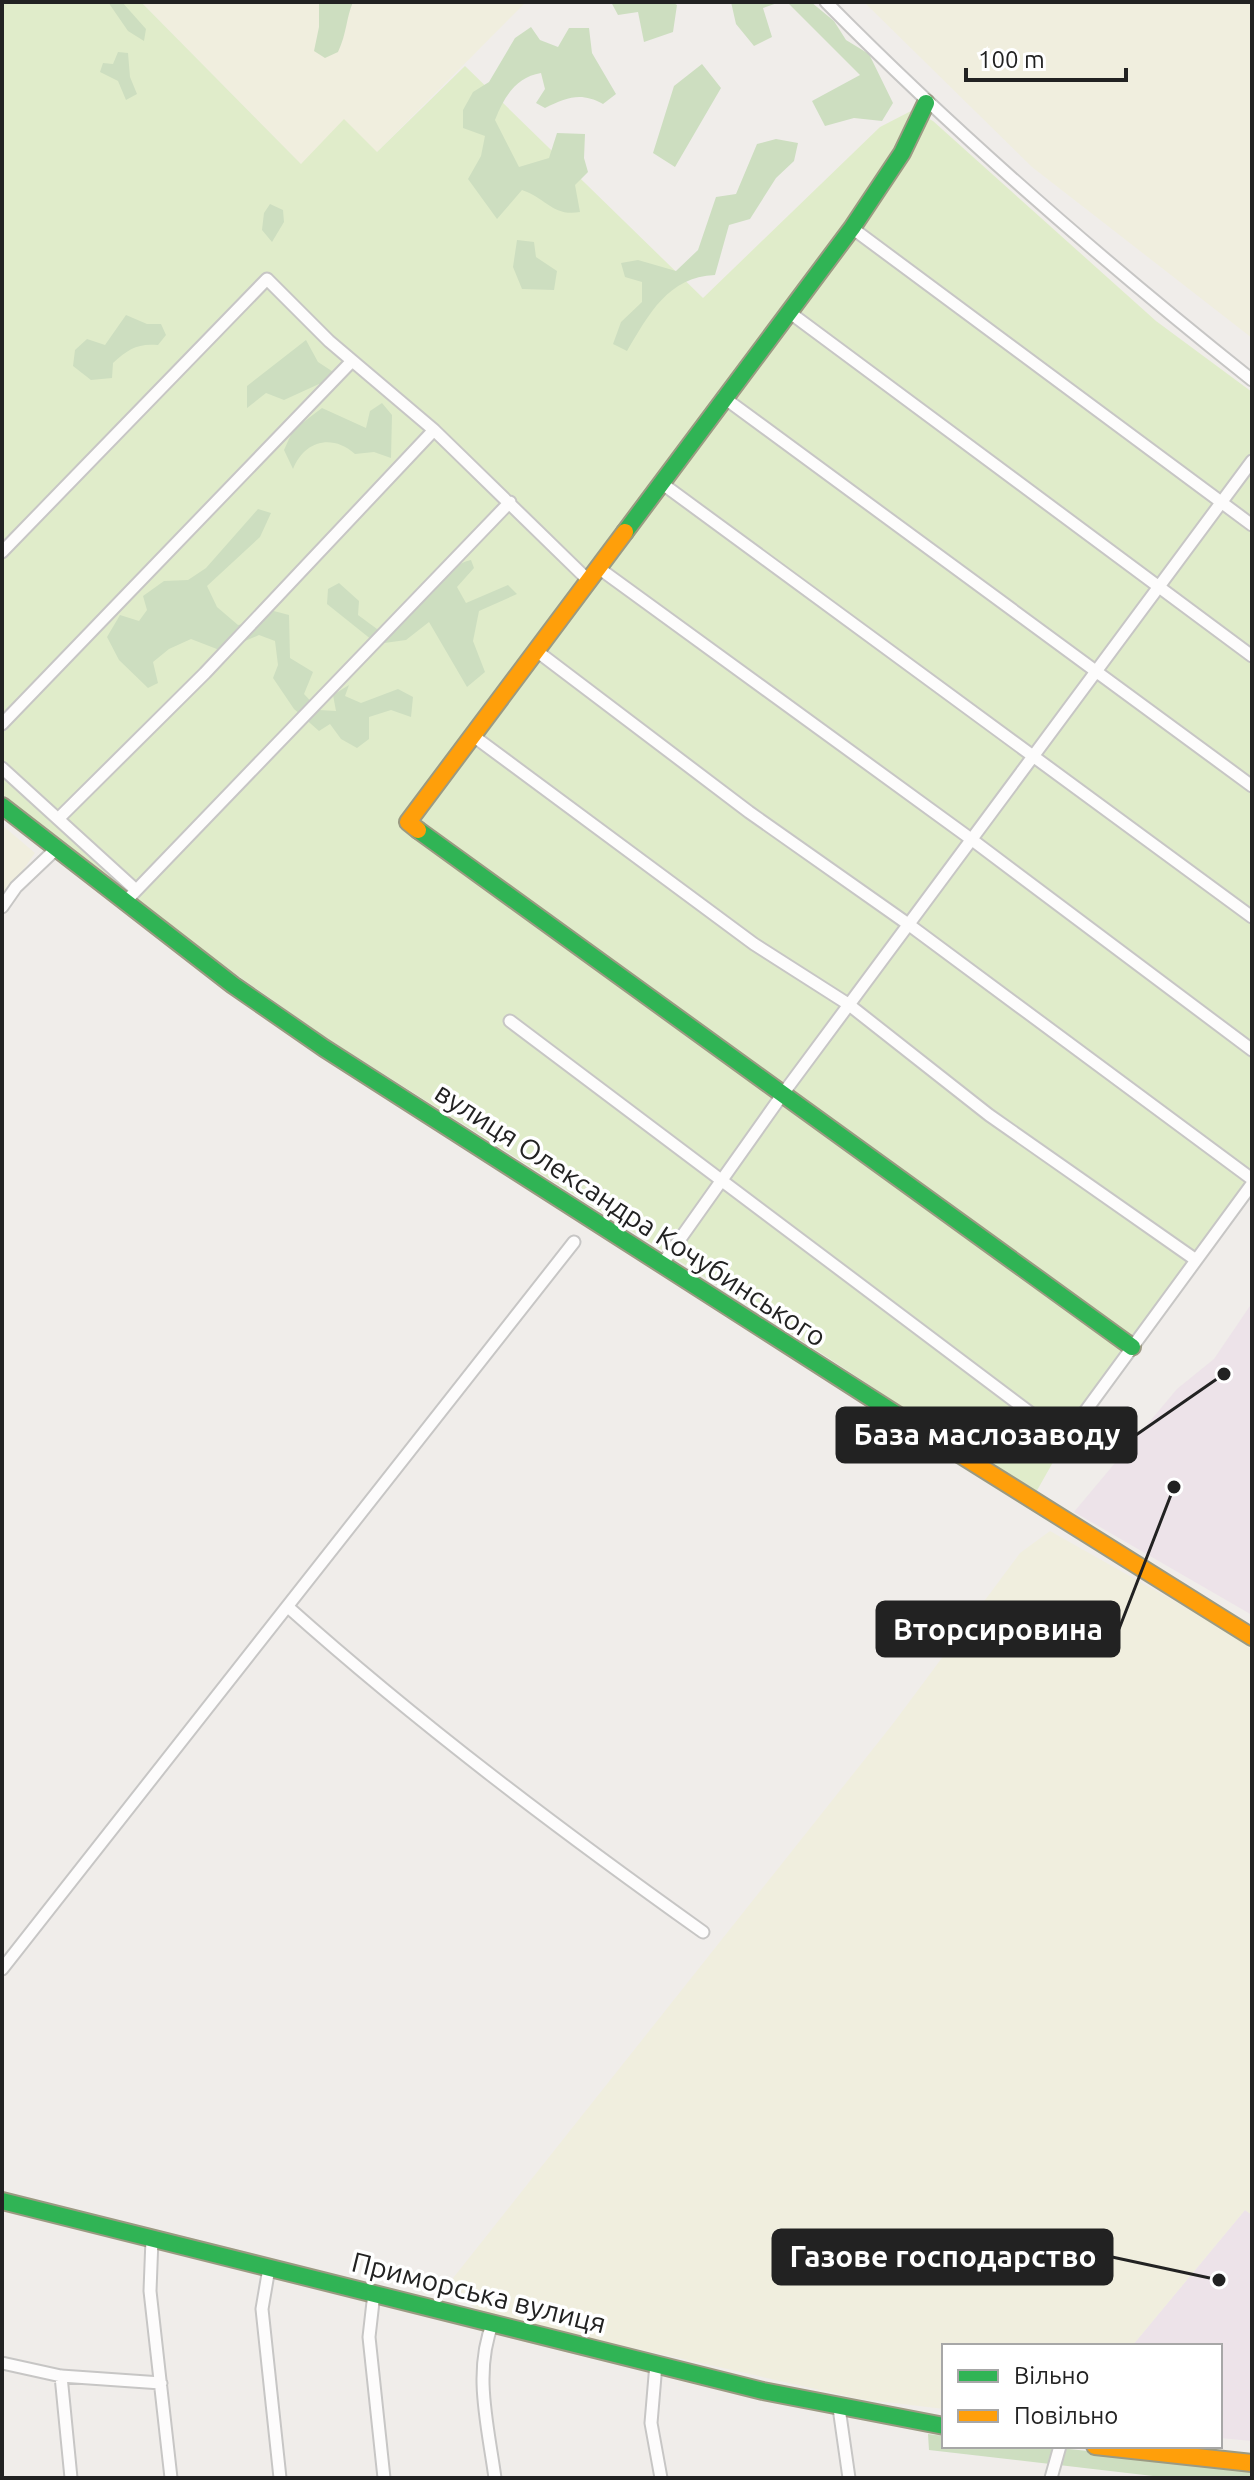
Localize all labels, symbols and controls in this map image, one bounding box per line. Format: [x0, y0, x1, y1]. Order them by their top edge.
scale bar [966, 32, 1126, 82]
text: 100 m [978, 46, 1045, 73]
street label: вулиця Олександра Кочубинського [430, 1076, 832, 1352]
callout: База маслозаводу [837, 1408, 1136, 1462]
text: База маслозаводу [854, 1417, 1121, 1451]
callout: Вторсировина [877, 1602, 1119, 1656]
text: Вторсировина [893, 1612, 1103, 1646]
callout: Газове господарство [773, 2230, 1112, 2284]
text: Газове господарство [789, 2239, 1097, 2273]
street label: Приморська вулиця [349, 2245, 609, 2339]
legend [942, 2344, 1222, 2448]
text: Вільно [1014, 2362, 1090, 2389]
text: Повільно [1014, 2402, 1118, 2429]

